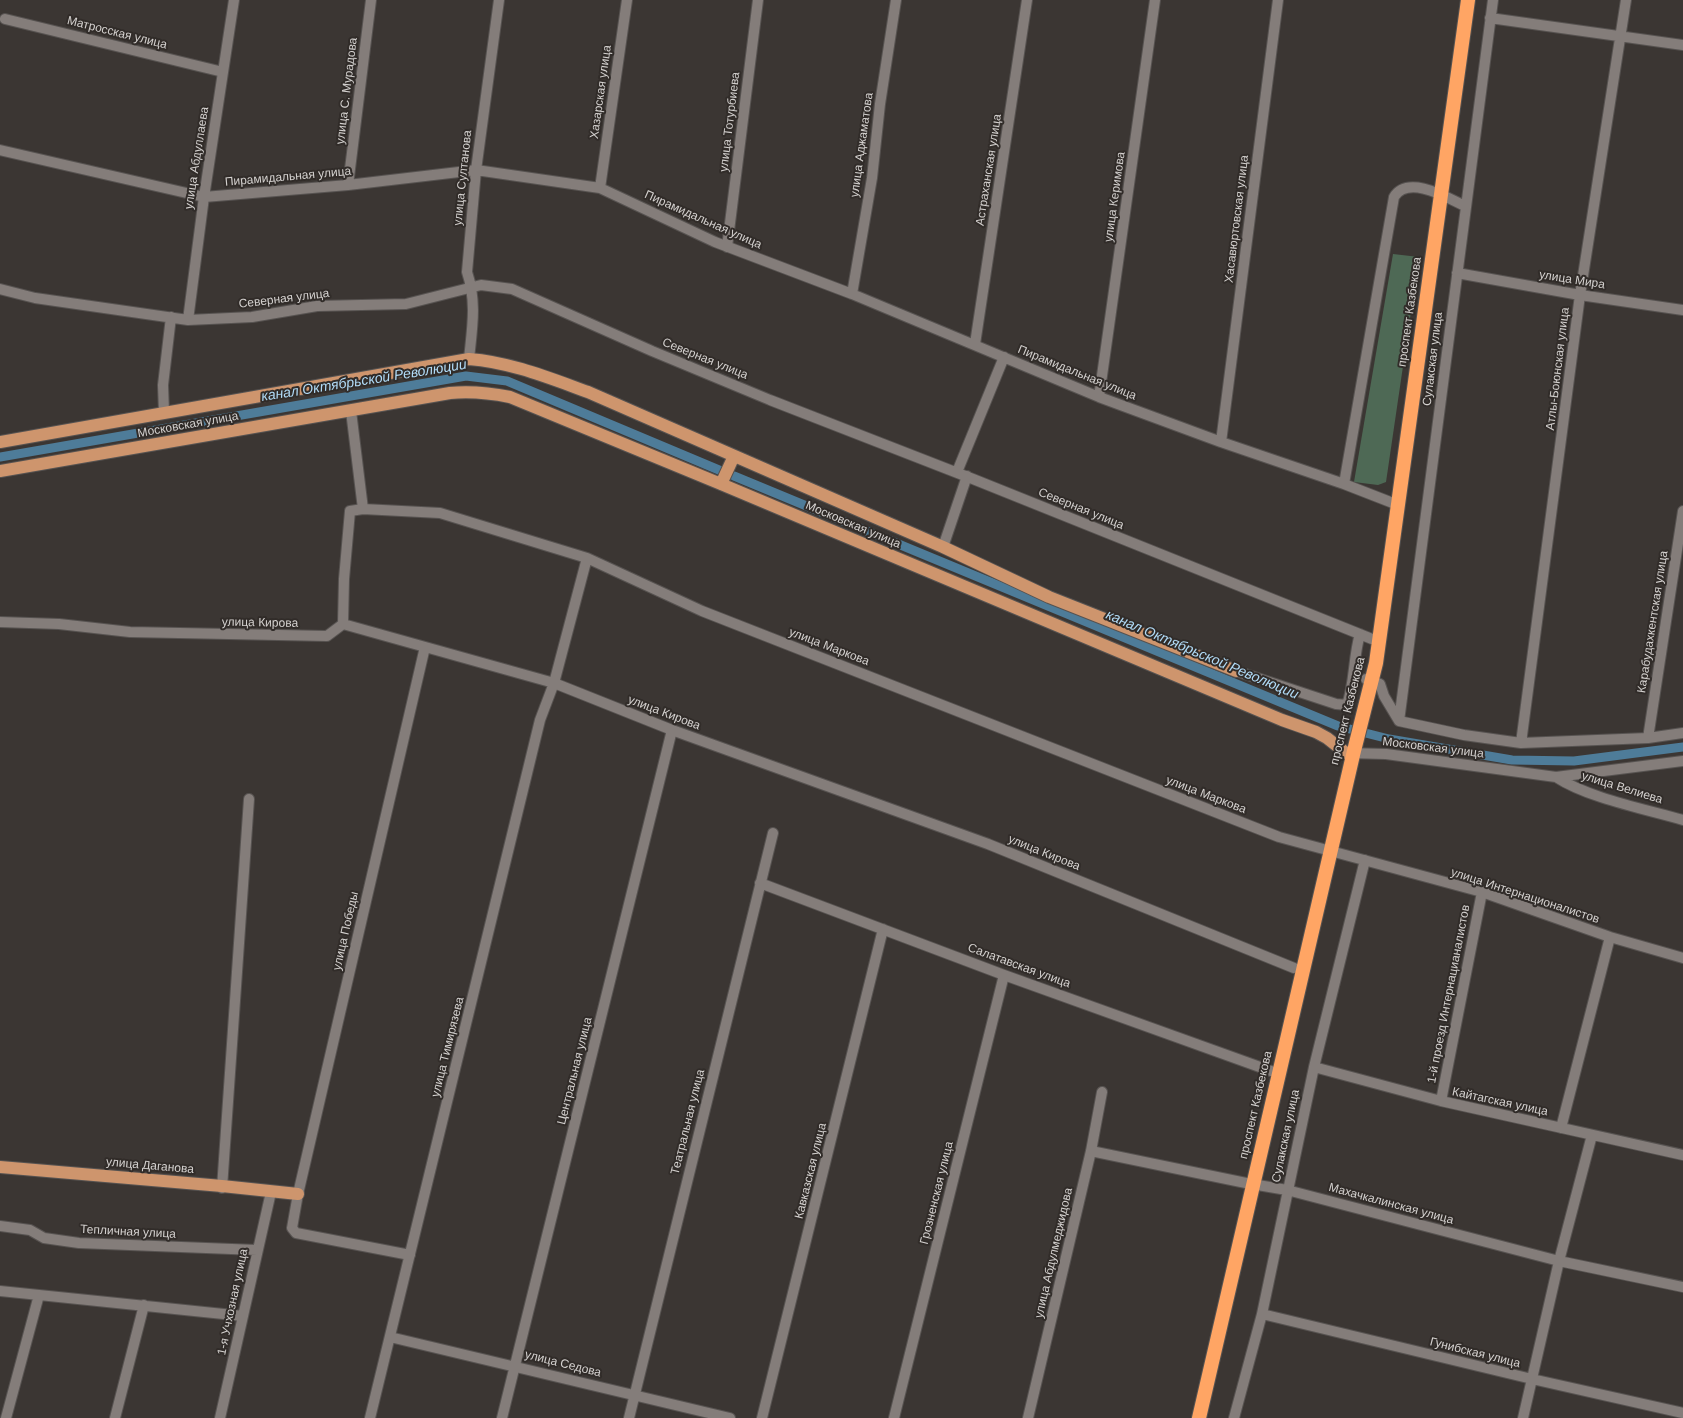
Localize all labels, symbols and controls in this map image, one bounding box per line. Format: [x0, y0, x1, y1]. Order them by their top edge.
street label: Матросская улица [66, 14, 168, 52]
street label: улица С. Мурадова [333, 37, 361, 145]
street label: Хазарская улица [587, 44, 615, 140]
street label: улица Тотурбиева [717, 71, 743, 173]
street label: улица Аджаматова [848, 92, 876, 198]
street label: улица Абдуллаева [182, 106, 212, 210]
street label: Астраханская улица [973, 113, 1005, 227]
street label: улица Султанова [451, 130, 475, 226]
street label: улица Керимова [1102, 151, 1128, 243]
street label: Хасавюртовская улица [1222, 154, 1252, 284]
street label: Пирамидальная улица [224, 164, 352, 190]
street label: Пирамидальная улица [642, 188, 764, 252]
street label: проспект Казбекова [1395, 256, 1425, 368]
street label: улица Мира [1538, 268, 1606, 292]
street label: Северная улица [238, 286, 330, 312]
street label: Атлы-Боюнская улица [1543, 307, 1573, 431]
street label: Сулакская улица [1420, 311, 1446, 407]
street label: Северная улица [660, 335, 750, 383]
street label: Пирамидальная улица [1016, 343, 1138, 403]
water label: канал Октябрьской Революции [260, 356, 468, 406]
street label: Московская улица [136, 409, 240, 441]
street label: Северная улица [1036, 485, 1126, 533]
street label: Московская улица [803, 498, 903, 552]
street label: Карабудахкентская улица [1635, 550, 1671, 694]
water label: канал Октябрьской Революции [1103, 607, 1301, 703]
street label: улица Кирова [222, 615, 298, 631]
street label: улица Маркова [787, 625, 871, 669]
street label: проспект Казбекова [1328, 656, 1368, 766]
street label: улица Кирова [626, 693, 702, 733]
street label: Московская улица [1381, 735, 1485, 761]
street label: улица Велиева [1580, 769, 1664, 807]
street label: улица Маркова [1164, 773, 1248, 817]
street label: улица Кирова [1006, 832, 1082, 874]
street label: улица Интернационалистов [1449, 865, 1601, 927]
street label: улица Победы [330, 890, 362, 972]
street label: 1-й проезд Интернацианалистов [1425, 904, 1473, 1084]
street label: Салатавская улица [966, 941, 1072, 991]
street label: улица Тимирязева [429, 995, 467, 1099]
street label: Центральная улица [555, 1016, 595, 1126]
street label: проспект Казбекова [1237, 1050, 1275, 1160]
street label: Театральная улица [668, 1068, 708, 1176]
street label: Кайтагская улица [1451, 1085, 1549, 1119]
street label: Сулакская улица [1269, 1088, 1303, 1184]
street label: Кавказская улица [792, 1121, 830, 1221]
street label: Грозненская улица [917, 1140, 957, 1246]
street label: улица Даганова [105, 1155, 195, 1177]
street label: Махачкалинская улица [1327, 1180, 1455, 1228]
street label: улица Абдулмеджидова [1032, 1186, 1076, 1320]
street label: Тепличная улица [80, 1222, 176, 1242]
street label: 1-я Учхозная улица [215, 1247, 251, 1357]
street label: Гунибская улица [1428, 1335, 1522, 1371]
street label: улица Седова [523, 1348, 603, 1380]

